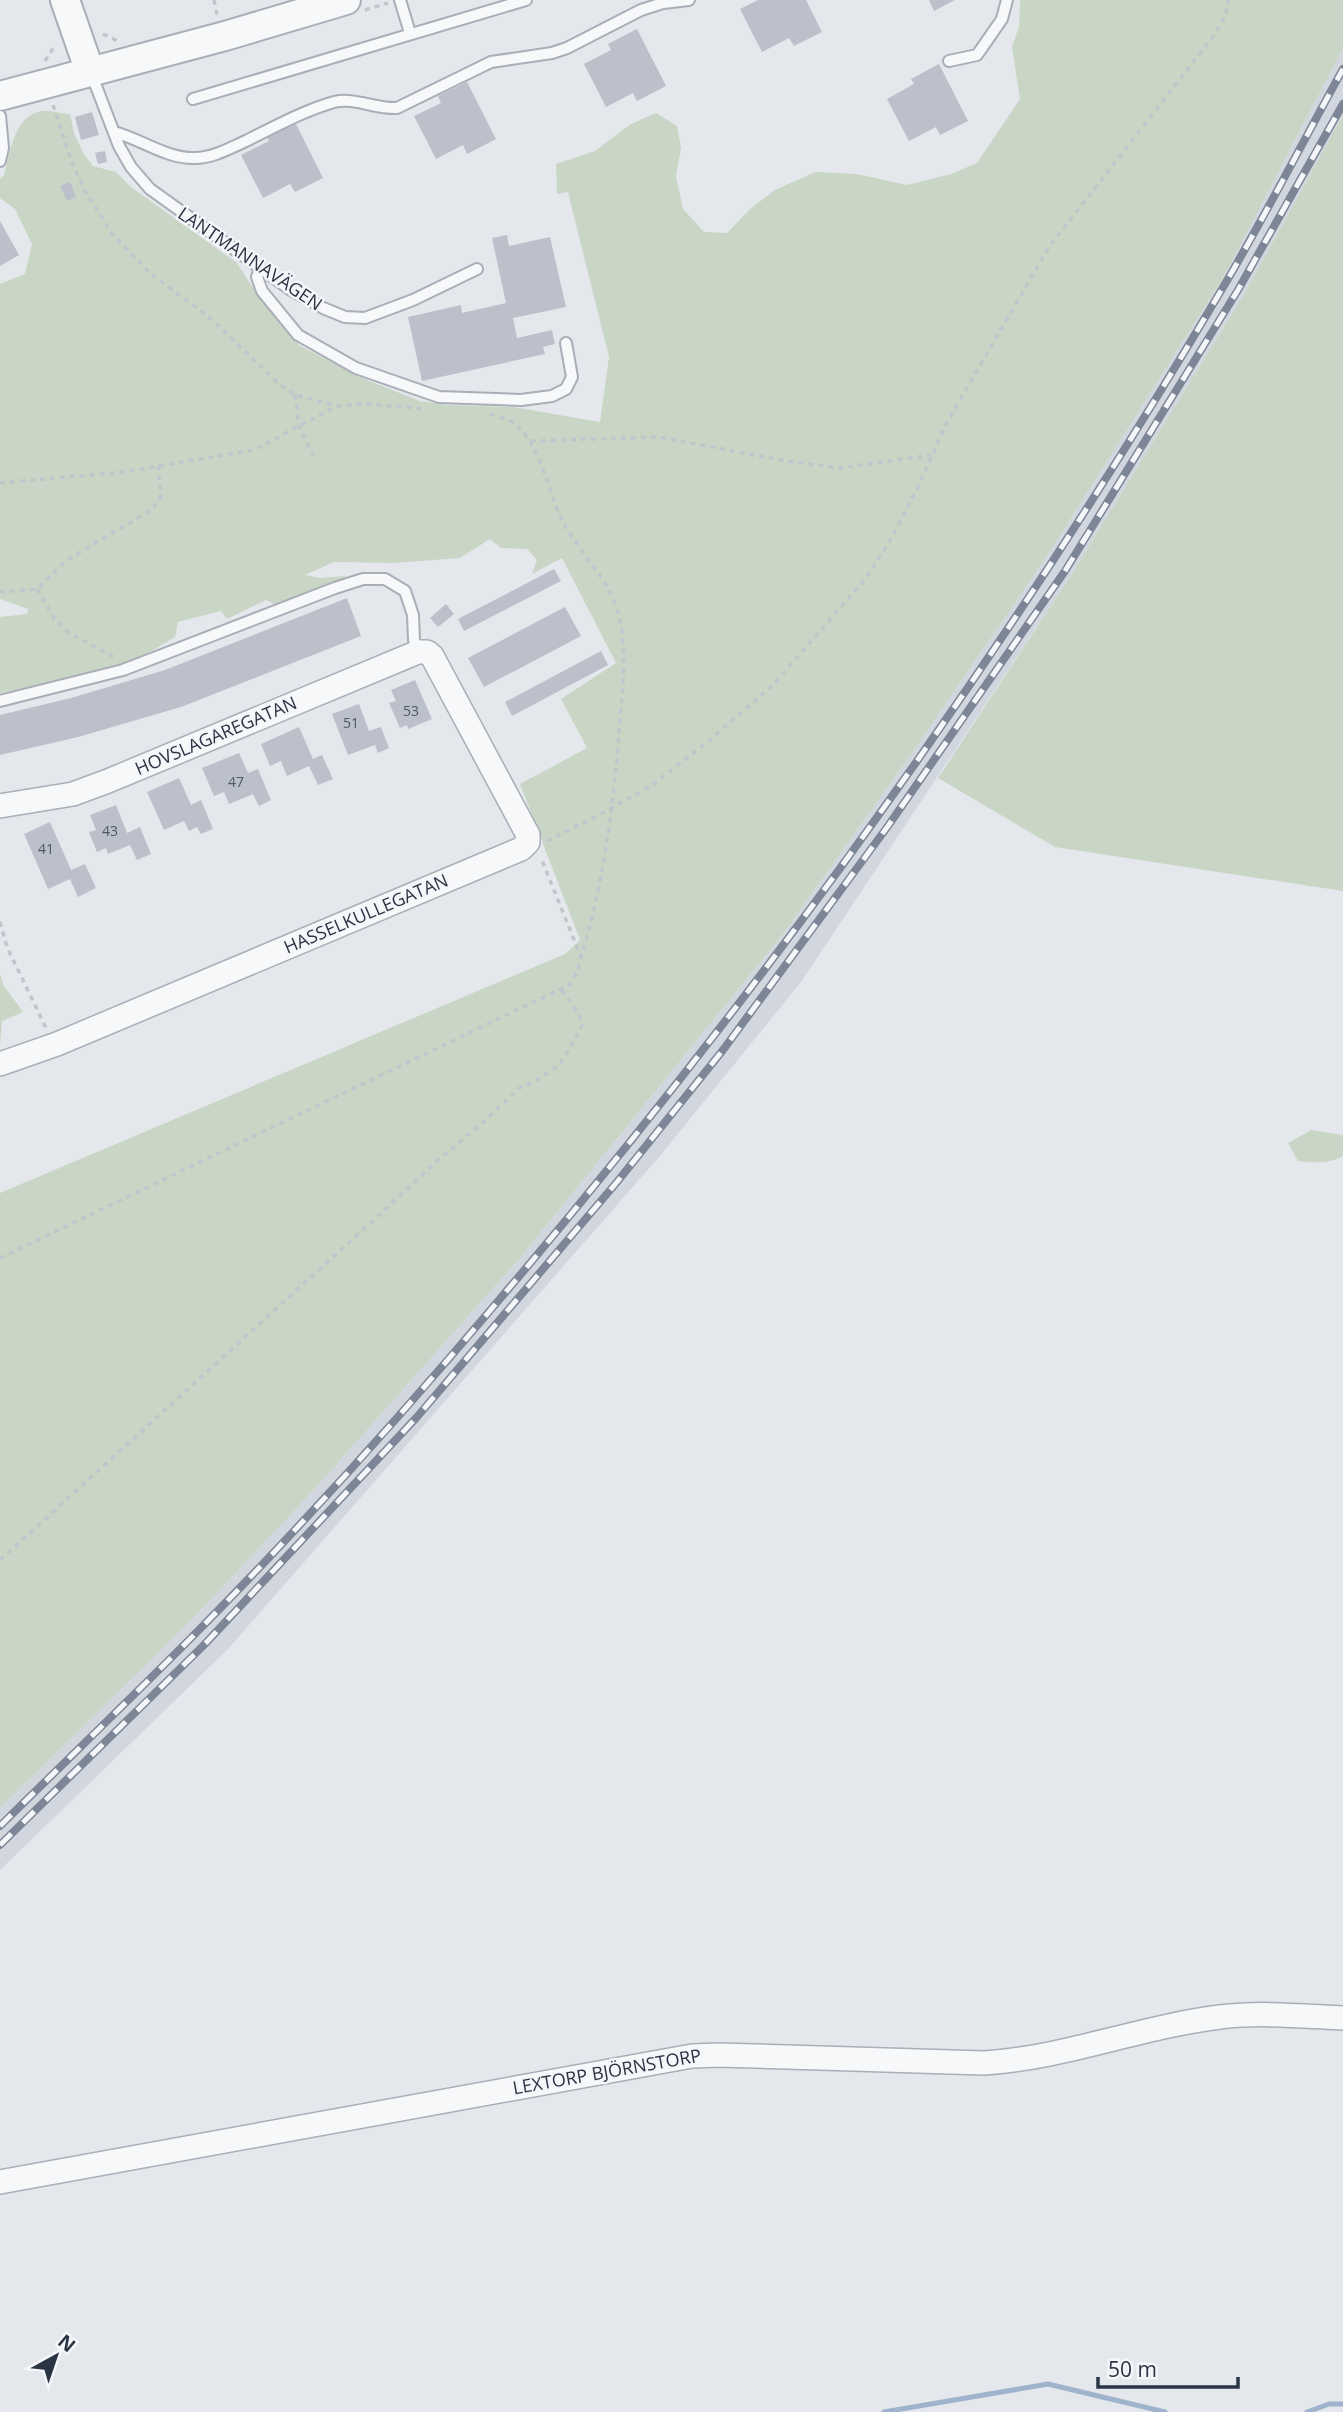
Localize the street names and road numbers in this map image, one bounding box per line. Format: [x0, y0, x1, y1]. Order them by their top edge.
street label: LANTMANNAVÄGEN [174, 201, 327, 315]
street label: HOVSLAGAREGATAN [131, 690, 300, 780]
street label: HASSELKULLEGATAN [280, 868, 451, 959]
street label: LEXTORP BJÖRNSTORP [511, 2043, 703, 2099]

